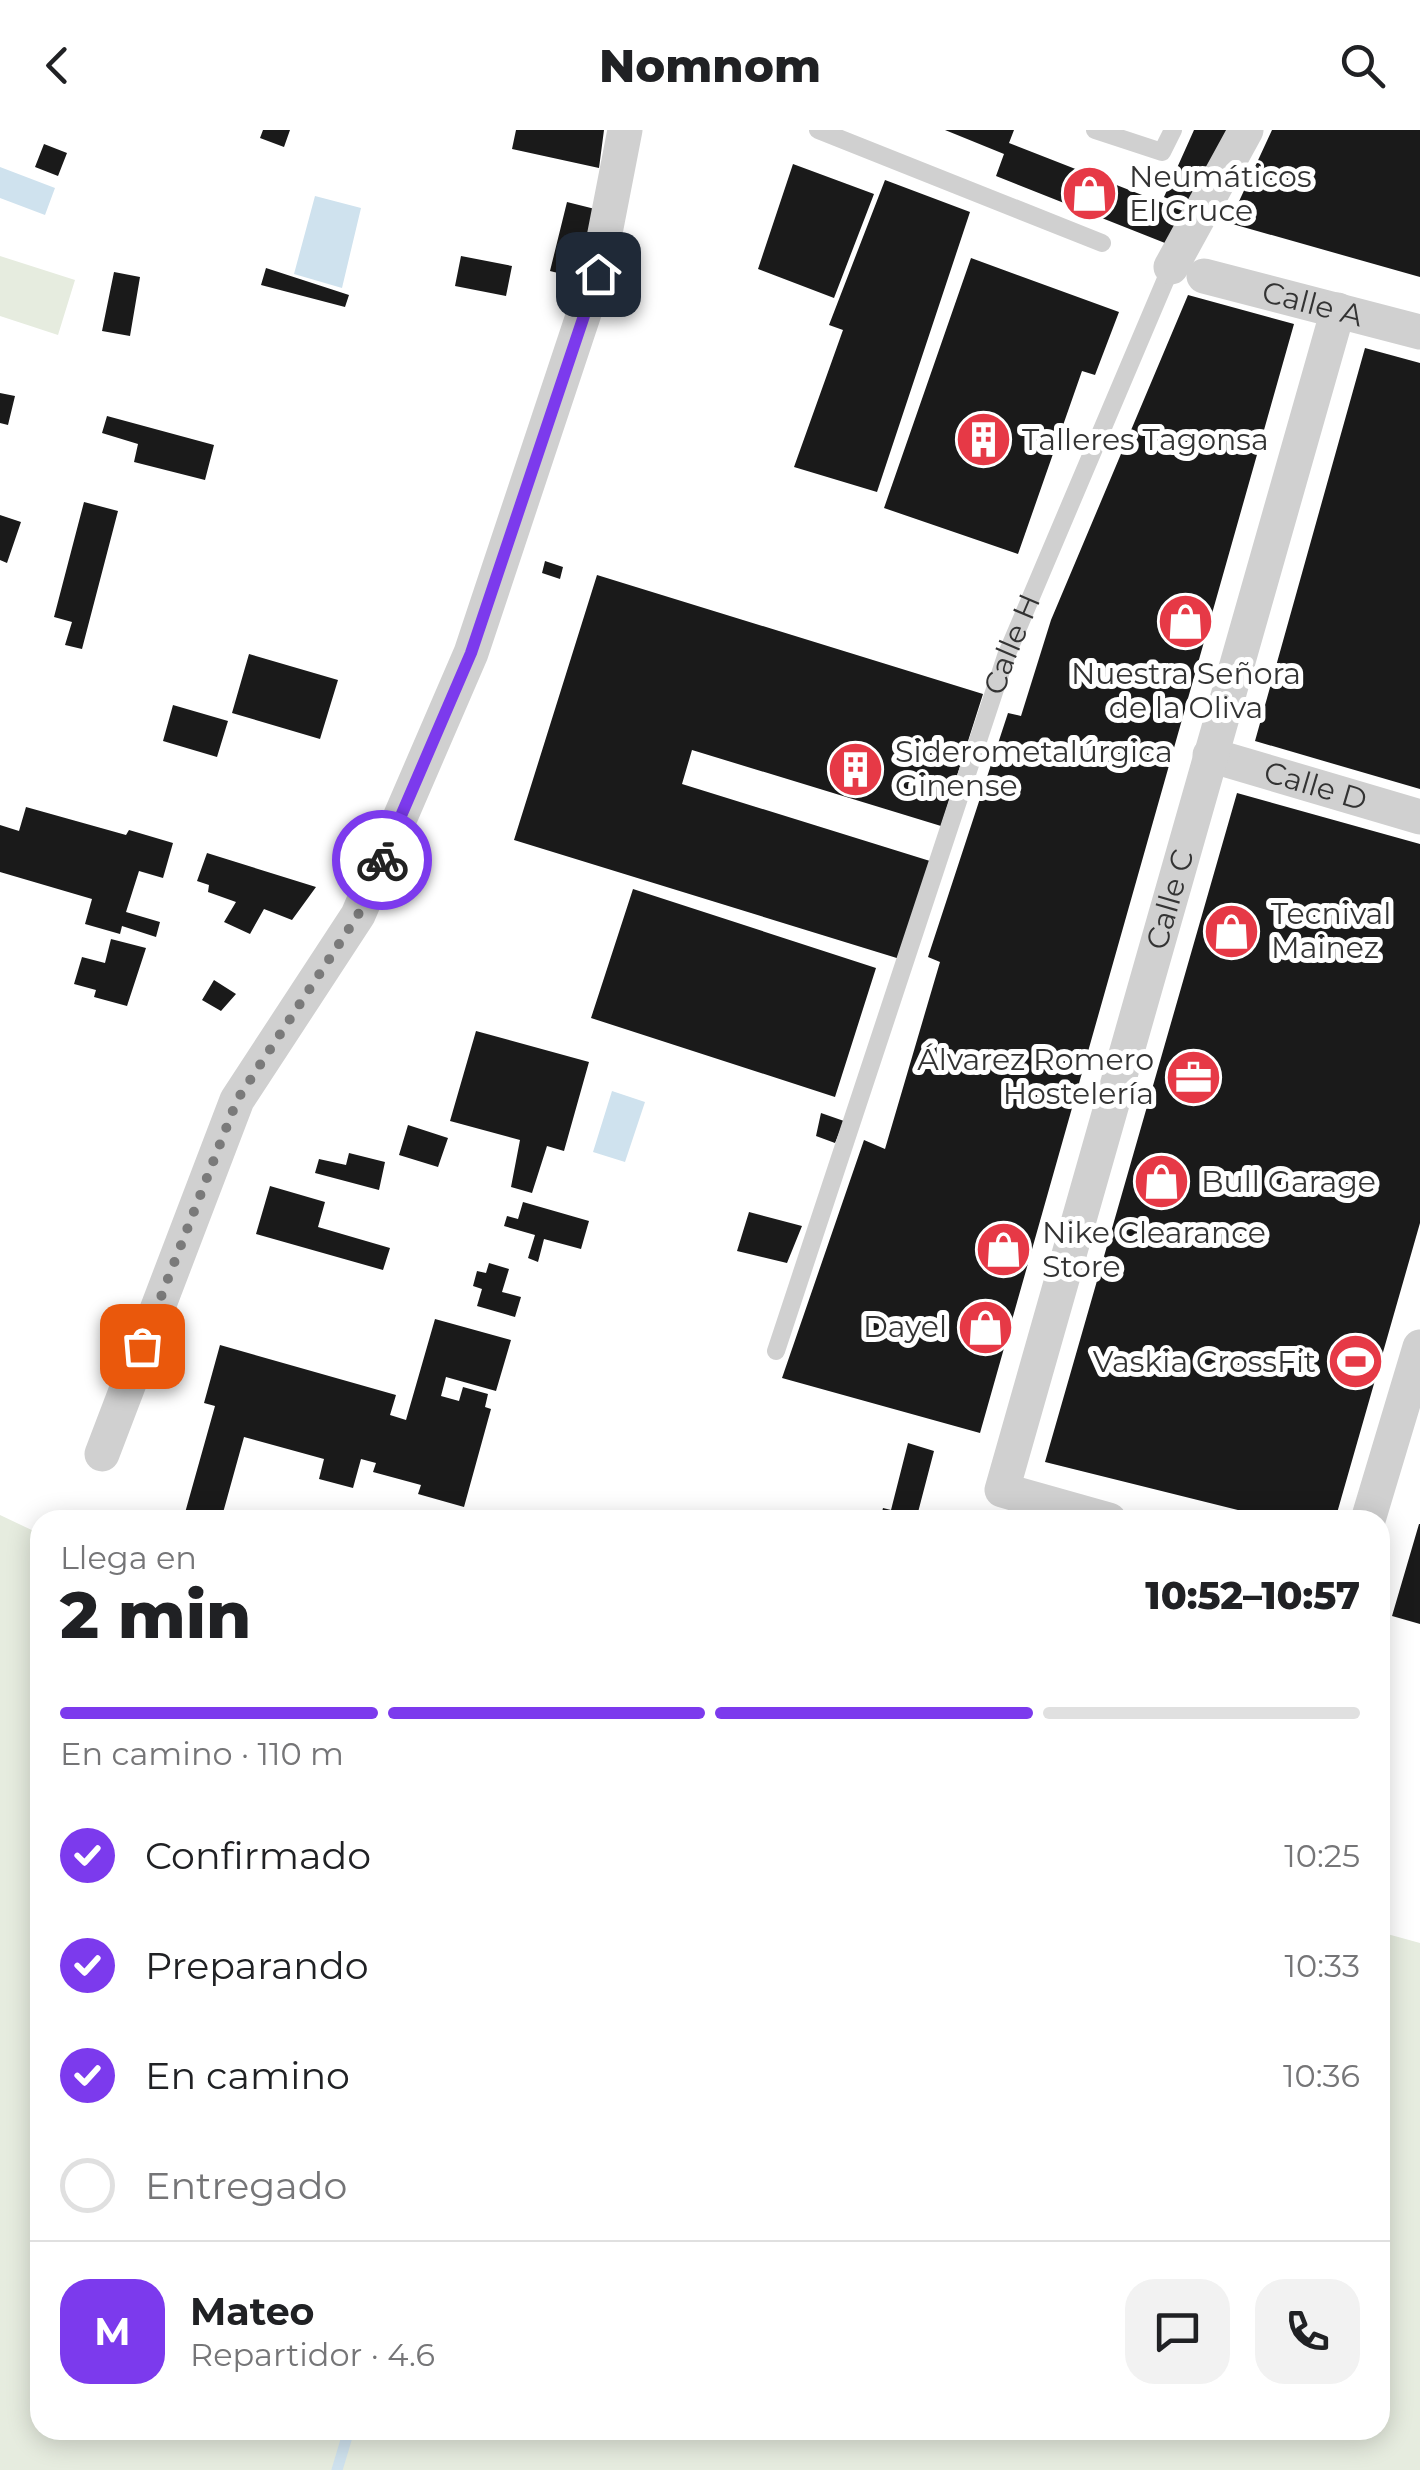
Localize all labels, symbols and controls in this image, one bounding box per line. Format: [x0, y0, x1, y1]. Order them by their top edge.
icon: back [30, 38, 85, 93]
text: Nomnom [599, 38, 821, 93]
icon: search [1335, 38, 1390, 93]
place label: Neumáticos El Cruce [1129, 158, 1312, 229]
shop icon: Neumáticos El Cruce [1060, 164, 1120, 224]
pin [556, 232, 641, 317]
icon: home [571, 247, 626, 302]
street label: Calle A [1258, 273, 1367, 335]
building icon: Talleres Tagonsa [953, 410, 1013, 470]
place label: Talleres Tagonsa [1022, 421, 1269, 458]
street label: Calle H [975, 588, 1048, 699]
shop icon: Nuestra Señora de la Oliva [1156, 591, 1216, 651]
place label: Nuestra Señora de la Oliva [1071, 655, 1301, 726]
place label: Siderometalúrgica Ginense [895, 733, 1173, 804]
building icon: Siderometalúrgica Ginense [826, 739, 886, 799]
street label: Calle D [1260, 753, 1372, 818]
courier [332, 810, 432, 910]
icon: bike [355, 833, 410, 888]
street label: Calle C [1138, 845, 1201, 954]
place label: Tecnival Mainez [1271, 895, 1391, 966]
shop icon: Tecnival Mainez [1202, 901, 1262, 961]
place label: Álvarez Romero Hostelería [917, 1041, 1154, 1112]
office icon: Álvarez Romero Hostelería [1163, 1047, 1223, 1107]
shop icon: Bull Garage [1132, 1152, 1192, 1212]
place label: Bull Garage [1201, 1163, 1376, 1200]
place label: Nike Clearance Store [1042, 1214, 1266, 1285]
shop icon: Nike Clearance Store [973, 1220, 1033, 1280]
shop icon: Dayel [956, 1297, 1016, 1357]
pin [100, 1304, 185, 1389]
place label: Dayel [863, 1308, 947, 1345]
icon: bag [115, 1319, 170, 1374]
sports icon: Vaskia CrossFit [1325, 1332, 1385, 1392]
place label: Vaskia CrossFit [1093, 1343, 1316, 1380]
text: Llega en [60, 1538, 197, 1577]
text: 10:52–10:57 [1145, 1572, 1360, 1619]
text: 2 min [60, 1575, 251, 1654]
text: En camino · 110 m [60, 1734, 344, 1773]
icon: check [60, 1828, 115, 1883]
text: Confirmado [145, 1832, 371, 1879]
text: 10:25 [1284, 1836, 1360, 1875]
icon: check [60, 1938, 115, 1993]
text: Preparando [145, 1942, 369, 1989]
text: 10:33 [1285, 1946, 1360, 1985]
icon: check [60, 2048, 115, 2103]
text: En camino [145, 2052, 350, 2099]
text: 10:36 [1283, 2056, 1360, 2095]
text: Entregado [145, 2162, 347, 2209]
button: chat [1125, 2279, 1230, 2384]
button: phone [1255, 2279, 1360, 2384]
text: Mateo [190, 2288, 315, 2335]
text: M [94, 2308, 131, 2355]
text: Repartidor · 4.6 [190, 2335, 435, 2374]

